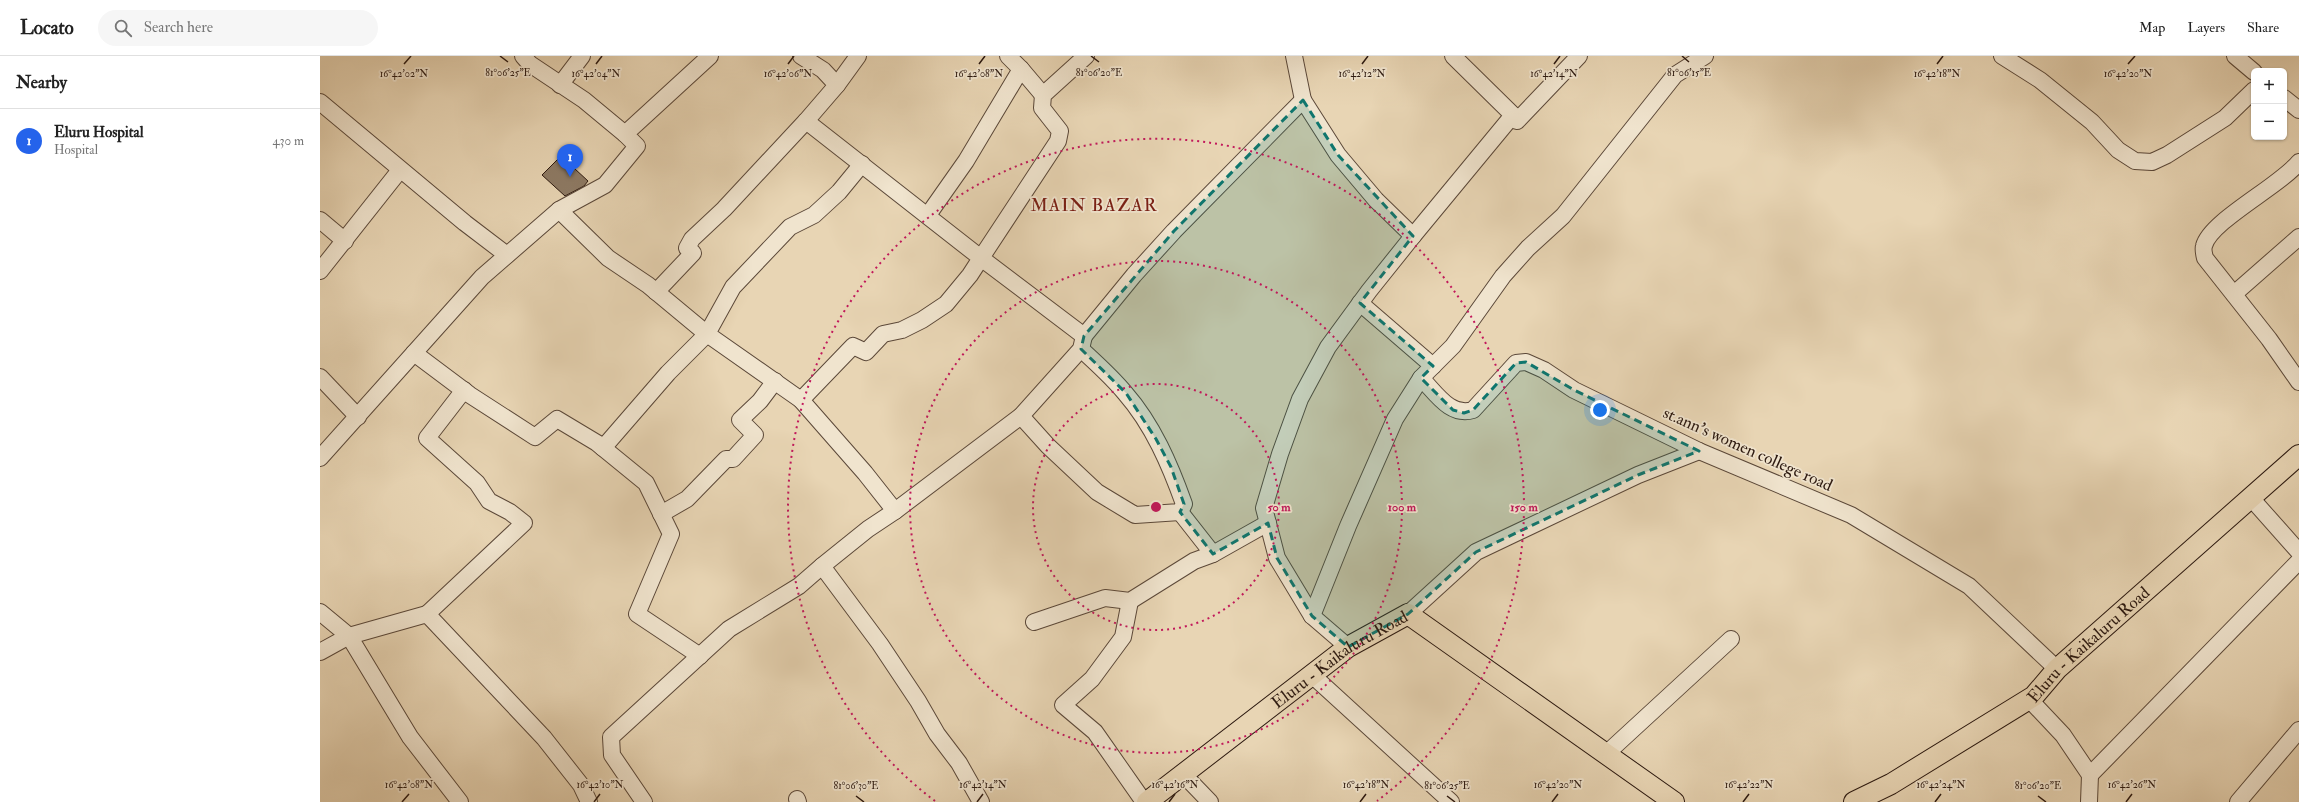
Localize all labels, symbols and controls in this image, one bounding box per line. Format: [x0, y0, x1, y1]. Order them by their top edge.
search box [98, 10, 378, 46]
text: Locato [20, 16, 74, 40]
icon: search [112, 17, 134, 39]
text: Search here [144, 18, 213, 37]
text: Map [2139, 19, 2165, 36]
text: Layers [2187, 19, 2225, 36]
text: Share [2247, 19, 2279, 36]
text: 81°06'25"E [485, 67, 531, 79]
text: 81°06'20"E [1076, 67, 1122, 79]
text: 81°06'15"E [1667, 67, 1711, 79]
text: 16°42'02"N [380, 68, 428, 80]
text: 16°42'04"N [572, 68, 621, 80]
text: 16°42'06"N [764, 68, 812, 80]
text: 16°42'08"N [955, 68, 1003, 80]
text: 16°42'12"N [1338, 68, 1386, 80]
text: 16°42'14"N [1530, 68, 1578, 80]
text: 16°42'18"N [1914, 68, 1960, 80]
text: 16°42'20"N [2104, 68, 2152, 80]
map controls [2251, 68, 2287, 140]
button: + [2251, 68, 2287, 104]
text: Nearby [16, 72, 67, 93]
button: − [2251, 104, 2287, 140]
text: Eluru Hospital [54, 123, 144, 142]
text: 1 [27, 133, 31, 149]
text: 430 m [273, 133, 304, 149]
text: Hospital [54, 142, 98, 158]
pin: 1 [557, 144, 583, 177]
district label: MAIN BAZAR [1030, 194, 1158, 217]
your location [1590, 400, 1610, 420]
street label: st.ann's women college road [1660, 402, 1837, 496]
centre of rings [1149, 500, 1163, 514]
text: 50 m [1267, 500, 1291, 515]
text: 100 m [1388, 500, 1417, 515]
text: 150 m [1510, 500, 1538, 515]
street label: Eluru - Kaikaluru Road [2023, 581, 2154, 707]
street label: Eluru - Kaikaluru Road [1267, 605, 1412, 713]
text: 16°42'08"N [385, 779, 433, 791]
text: 16°42'10"N [576, 779, 624, 791]
text: 16°42'14"N [959, 779, 1007, 791]
text: 16°42'16"N [1151, 779, 1199, 791]
text: 16°42'18"N [1343, 779, 1389, 791]
text: 16°42'20"N [1534, 779, 1582, 791]
text: 16°42'22"N [1725, 779, 1773, 791]
text: 16°42'24"N [1917, 779, 1965, 791]
text: 16°42'26"N [2108, 779, 2156, 791]
text: 81°06'30"E [833, 780, 879, 792]
text: 81°06'25"E [1424, 780, 1470, 792]
text: 81°06'20"E [2015, 780, 2061, 792]

